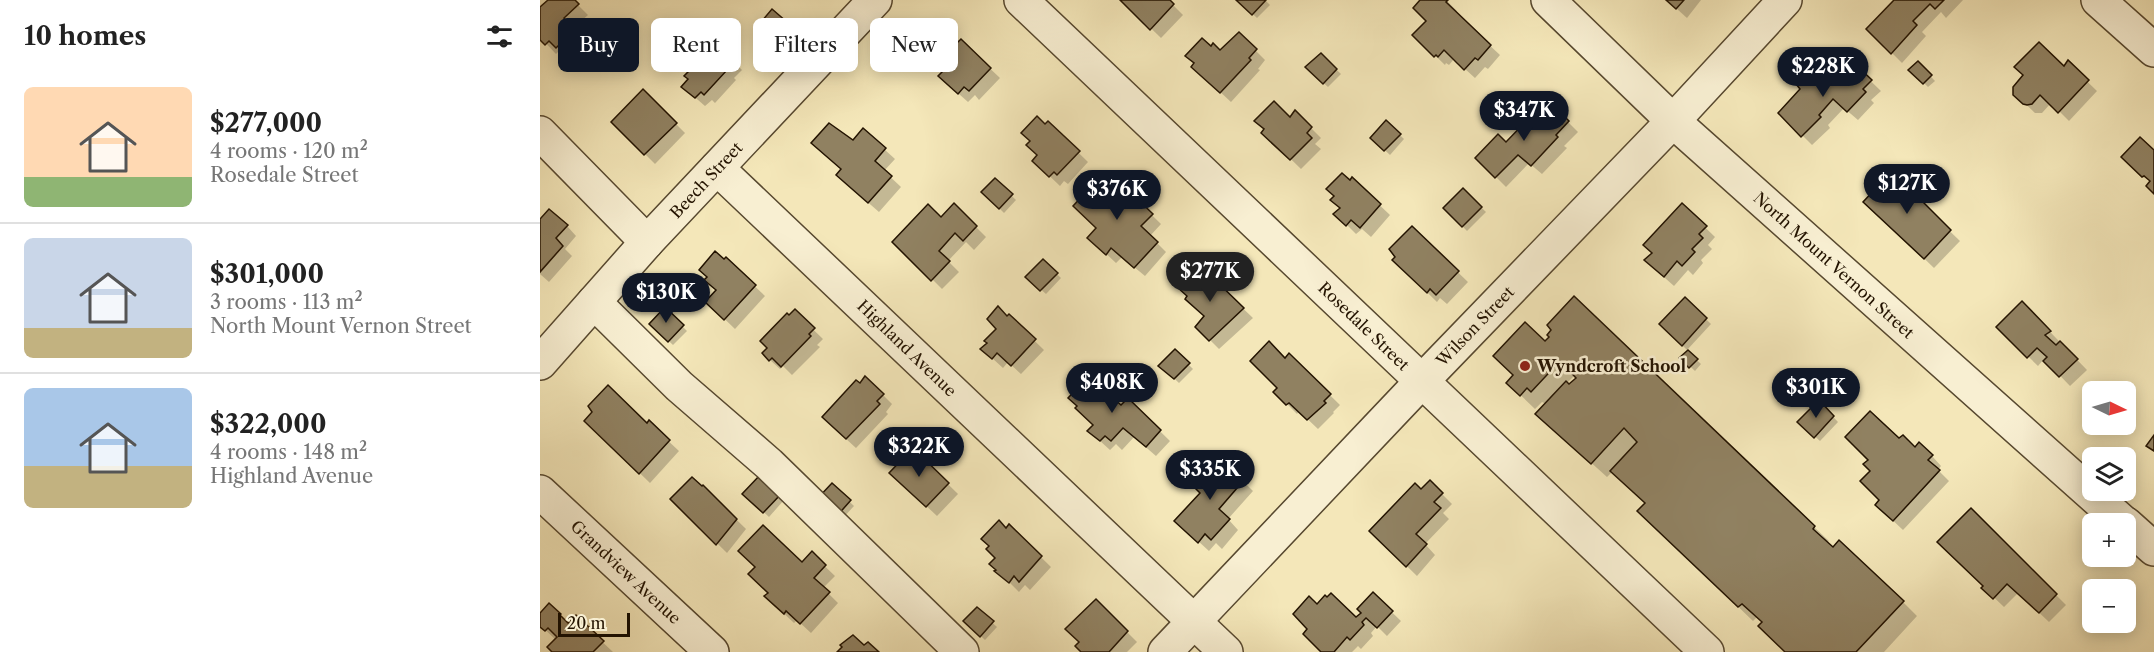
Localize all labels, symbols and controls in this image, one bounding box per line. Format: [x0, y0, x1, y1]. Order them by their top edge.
chip: Buy [558, 18, 639, 72]
chip: Rent [651, 18, 741, 72]
chip: Filters [753, 18, 858, 72]
chip: New [870, 18, 958, 72]
text: 10 homes [24, 20, 146, 52]
icon: filters [483, 20, 516, 53]
pin: $228K [1781, 47, 1865, 98]
text: $228K [1791, 54, 1855, 78]
pin: $347K [1482, 91, 1566, 142]
text: $347K [1494, 98, 1554, 122]
text: $277,000 [210, 107, 322, 139]
icon: home [72, 111, 144, 183]
street label: Beech Street [666, 137, 747, 222]
text: 4 rooms · 120 m² [210, 139, 368, 163]
text: Rosedale Street [210, 163, 359, 187]
pin: $127K [1865, 164, 1949, 215]
pin: $376K [1075, 170, 1159, 221]
text: $127K [1878, 171, 1936, 195]
text: $376K [1087, 177, 1147, 201]
street label: North Mount Vernon Street [1750, 188, 1919, 343]
pin: $277K [1168, 252, 1252, 303]
text: $301,000 [210, 258, 324, 290]
text: $277K [1180, 259, 1240, 283]
icon: home [72, 262, 144, 334]
pin: $130K [624, 273, 708, 324]
street label: Rosedale Street [1314, 278, 1414, 375]
text: $130K [636, 280, 696, 304]
street label: Wilson Street [1431, 282, 1518, 371]
text: 3 rooms · 113 m² [210, 290, 363, 314]
street label: Highland Avenue [853, 295, 961, 401]
text: North Mount Vernon Street [210, 314, 472, 338]
place label: Wyndcroft School [1536, 356, 1687, 376]
marker: Wyndcroft School [1518, 359, 1532, 373]
pin: $408K [1070, 363, 1154, 414]
pin: $301K [1774, 368, 1858, 419]
text: $408K [1080, 370, 1144, 394]
text: $301K [1786, 375, 1846, 399]
north arrow [2082, 381, 2136, 435]
map controls [2082, 381, 2136, 633]
text: $322,000 [210, 408, 326, 440]
icon: home [72, 412, 144, 484]
pin: $322K [877, 427, 961, 478]
text: $322K [888, 434, 950, 458]
text: 4 rooms · 148 m² [210, 440, 367, 464]
button: layers [2082, 447, 2136, 501]
pin: $335K [1168, 450, 1252, 501]
text: $335K [1180, 457, 1240, 481]
text: Highland Avenue [210, 464, 373, 488]
button: + [2082, 513, 2136, 567]
street label: Grandview Avenue [567, 516, 685, 628]
button: − [2082, 579, 2136, 633]
scale bar [558, 610, 630, 638]
text: 20 m [567, 613, 606, 633]

